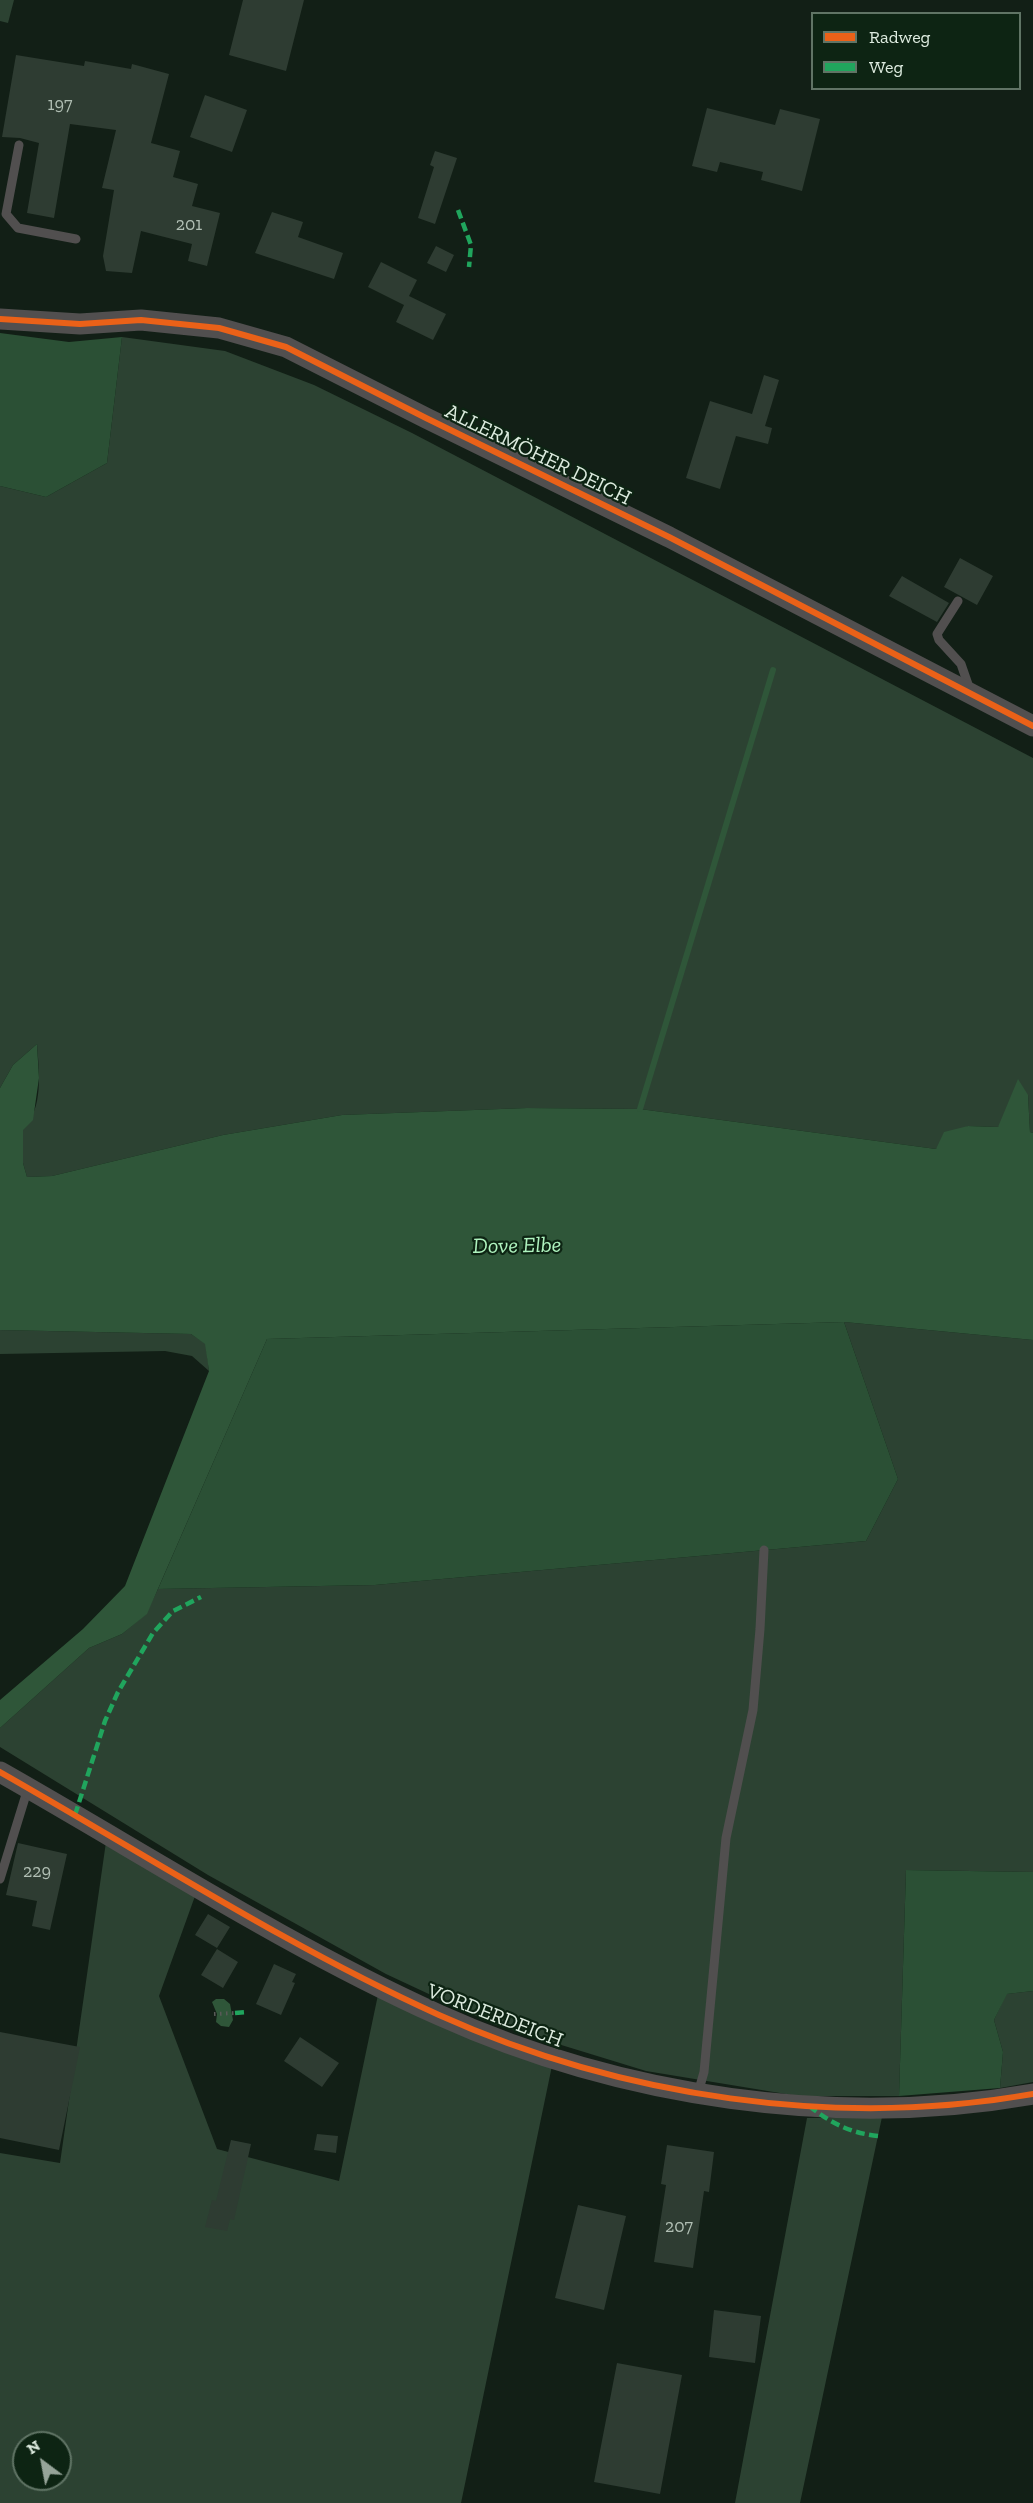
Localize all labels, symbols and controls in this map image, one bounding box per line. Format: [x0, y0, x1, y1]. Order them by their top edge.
legend [811, 12, 1021, 90]
text: Radweg [869, 26, 930, 48]
text: Weg [869, 56, 903, 78]
house number: 197 [48, 94, 72, 116]
house number: 201 [176, 214, 202, 236]
street label: ALLERMÖHER DEICH [441, 399, 635, 511]
water label: Dove Elbe [472, 1232, 562, 1260]
house number: 229 [23, 1861, 51, 1883]
street label: VORDERDEICH [423, 1978, 567, 2054]
house number: 207 [665, 2216, 693, 2238]
north arrow [12, 2431, 72, 2491]
text: N [23, 2436, 43, 2458]

